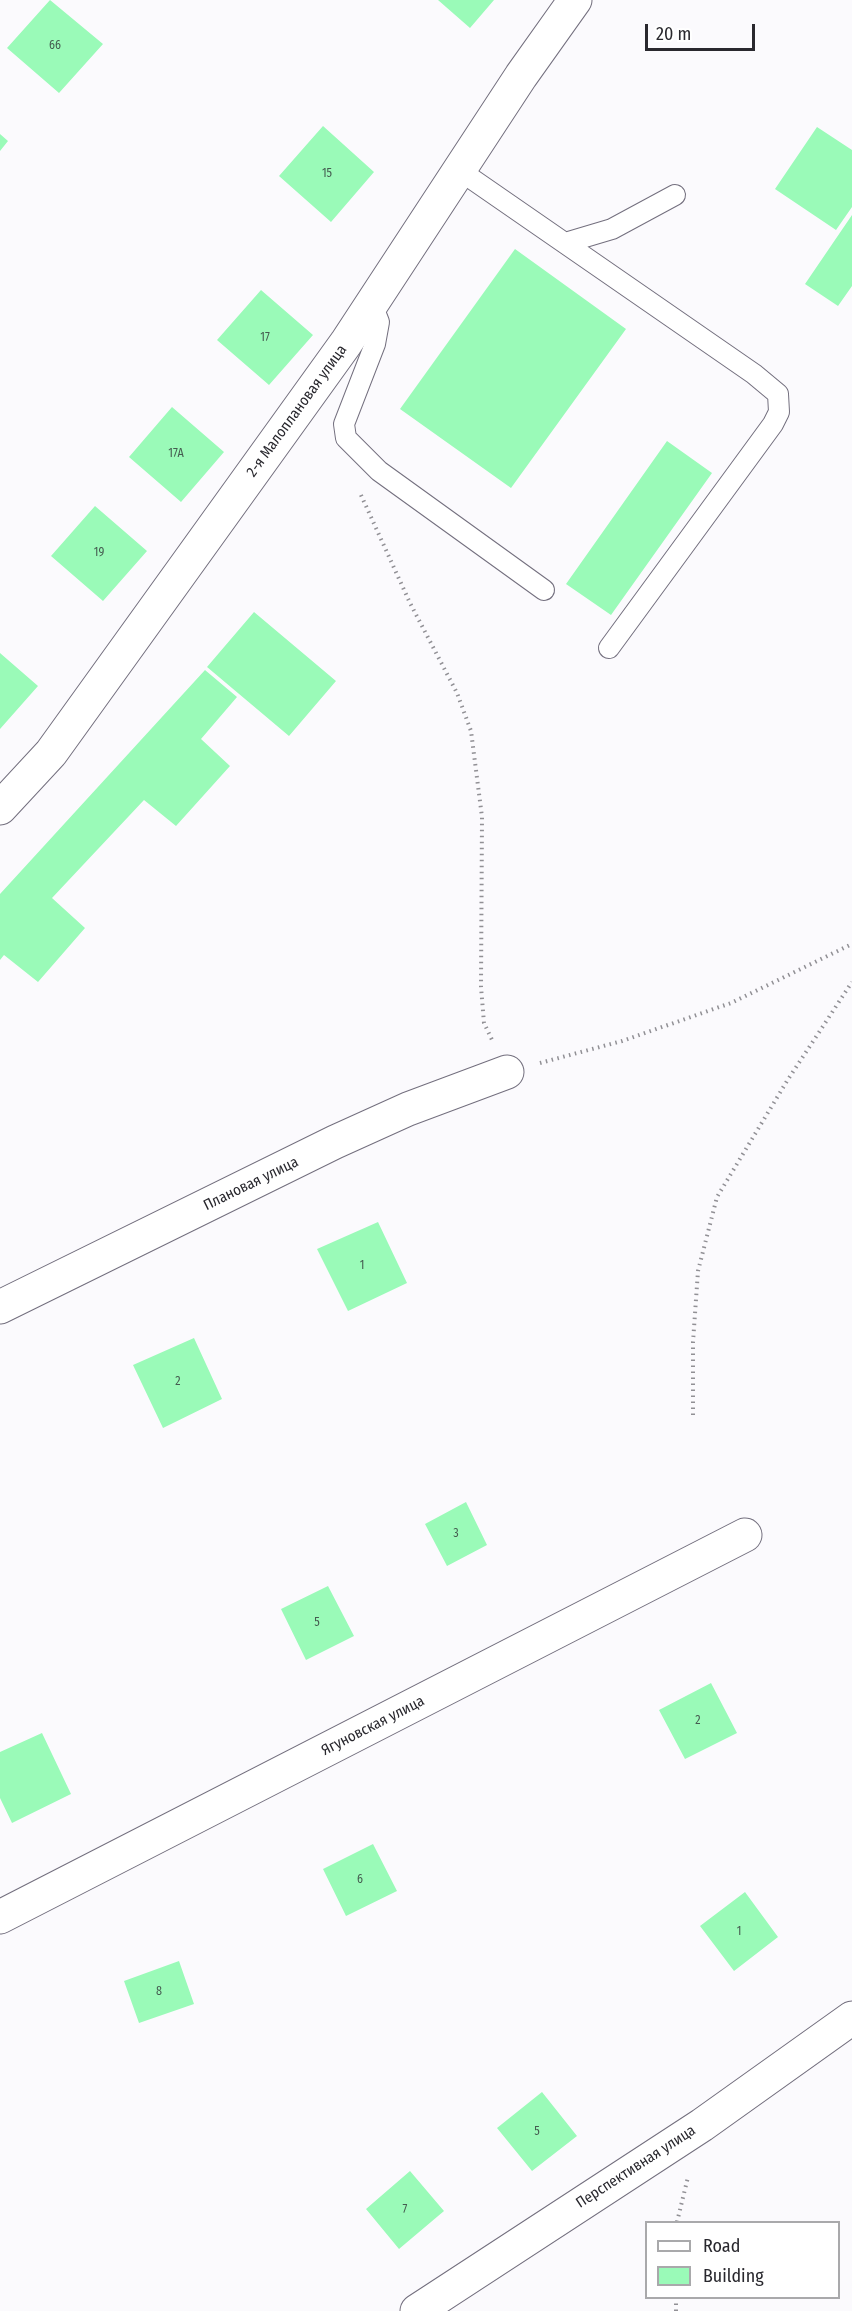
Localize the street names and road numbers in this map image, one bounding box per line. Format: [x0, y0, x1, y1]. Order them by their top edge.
street label: 2-я Малоплановая улица [243, 342, 351, 480]
street label: Плановая улица [201, 1153, 301, 1215]
street label: Ягуновская улица [318, 1692, 428, 1760]
street label: Перспективная улица [573, 2122, 699, 2212]

